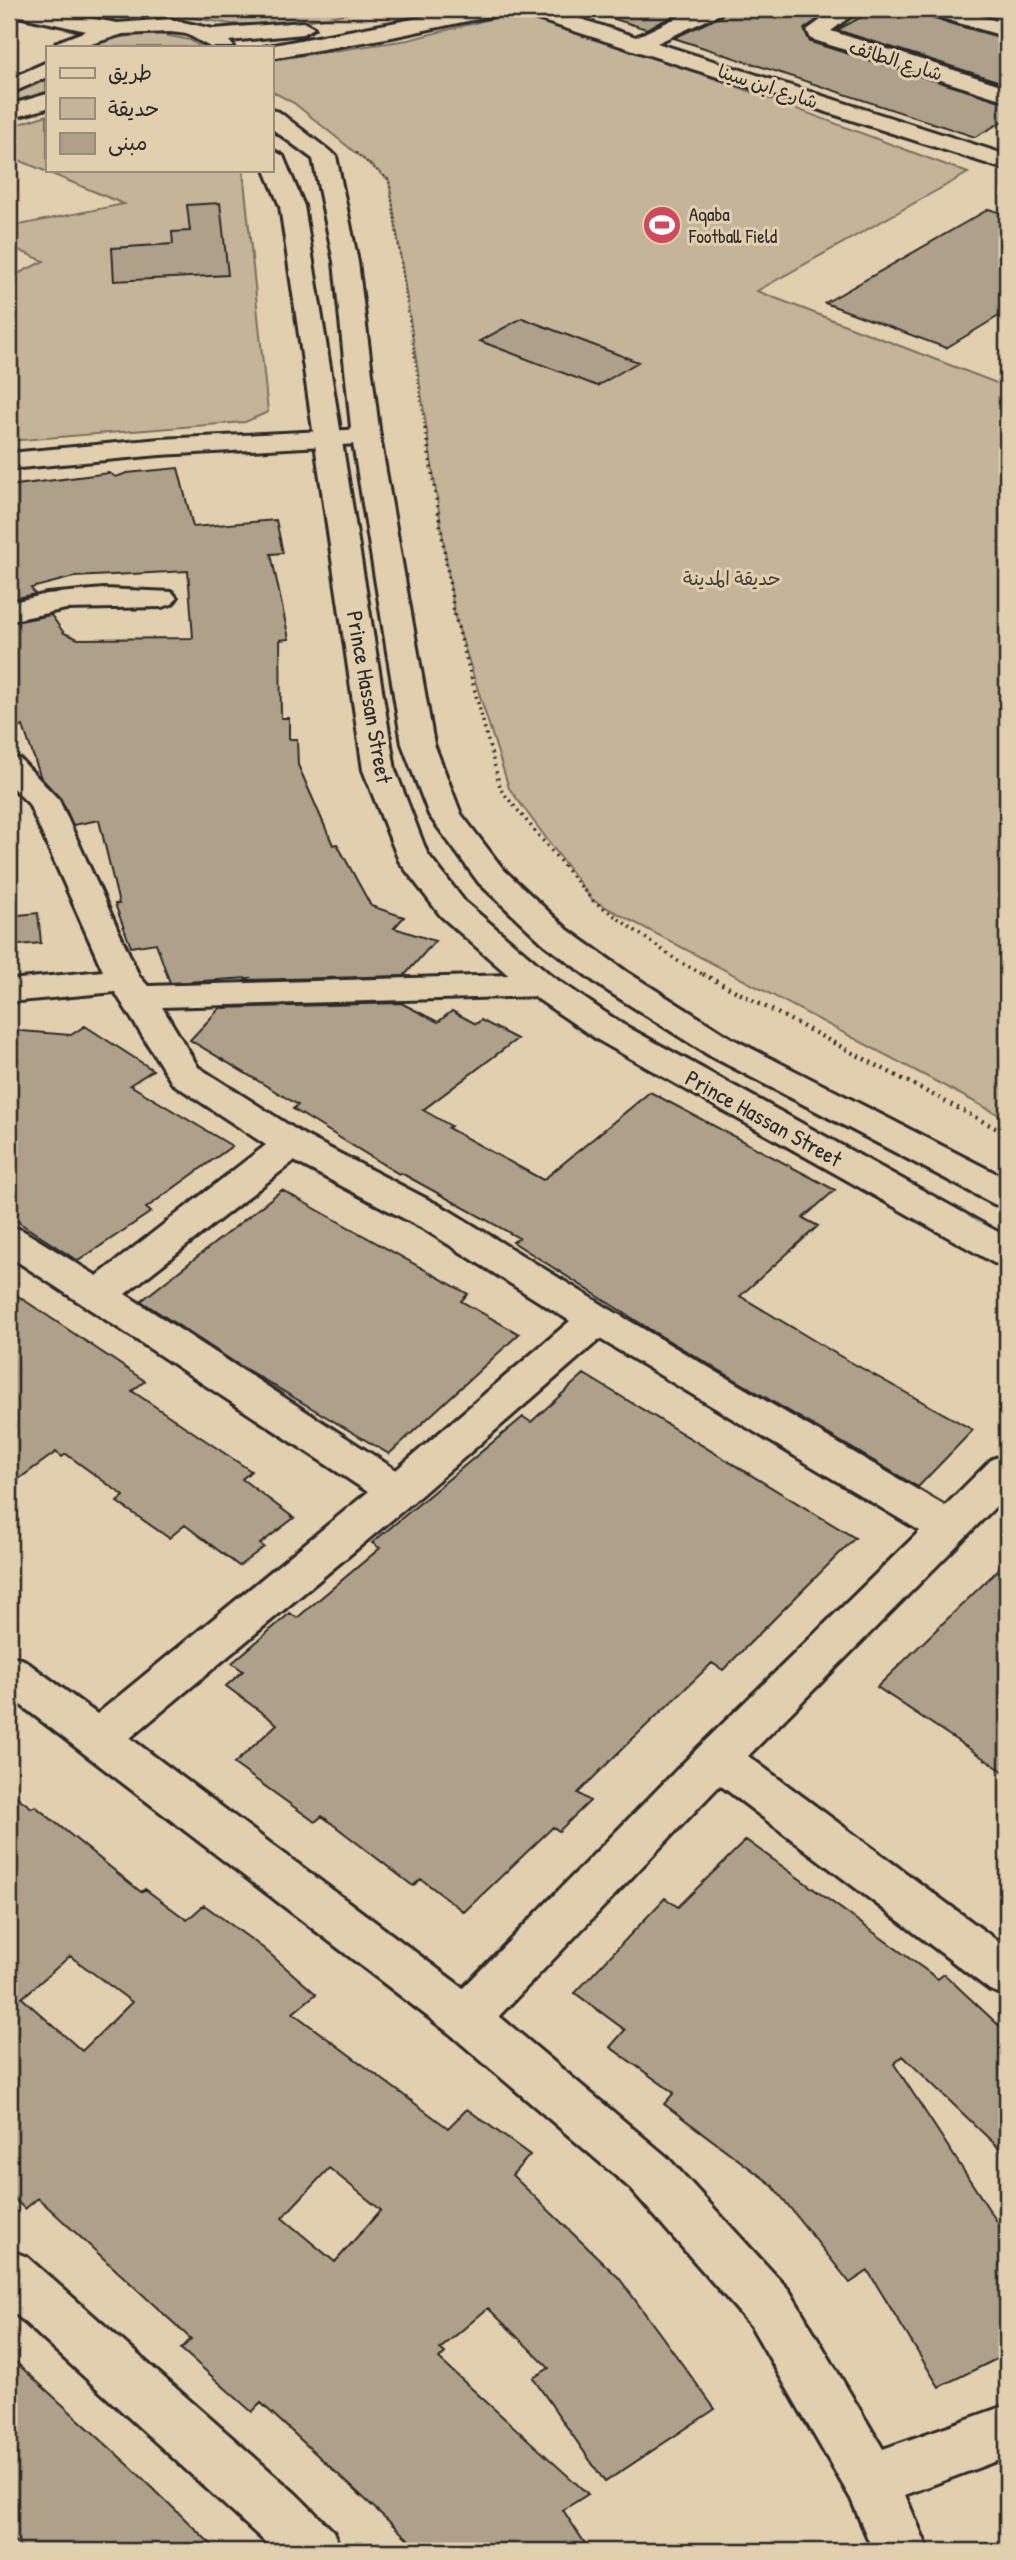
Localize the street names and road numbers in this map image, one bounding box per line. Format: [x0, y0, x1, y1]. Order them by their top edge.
street label: شارع الطائف [846, 33, 946, 87]
street label: شارع ابن سينا [714, 58, 821, 115]
street label: Prince Hassan Street [340, 608, 401, 787]
street label: Prince Hassan Street [680, 1062, 849, 1174]

